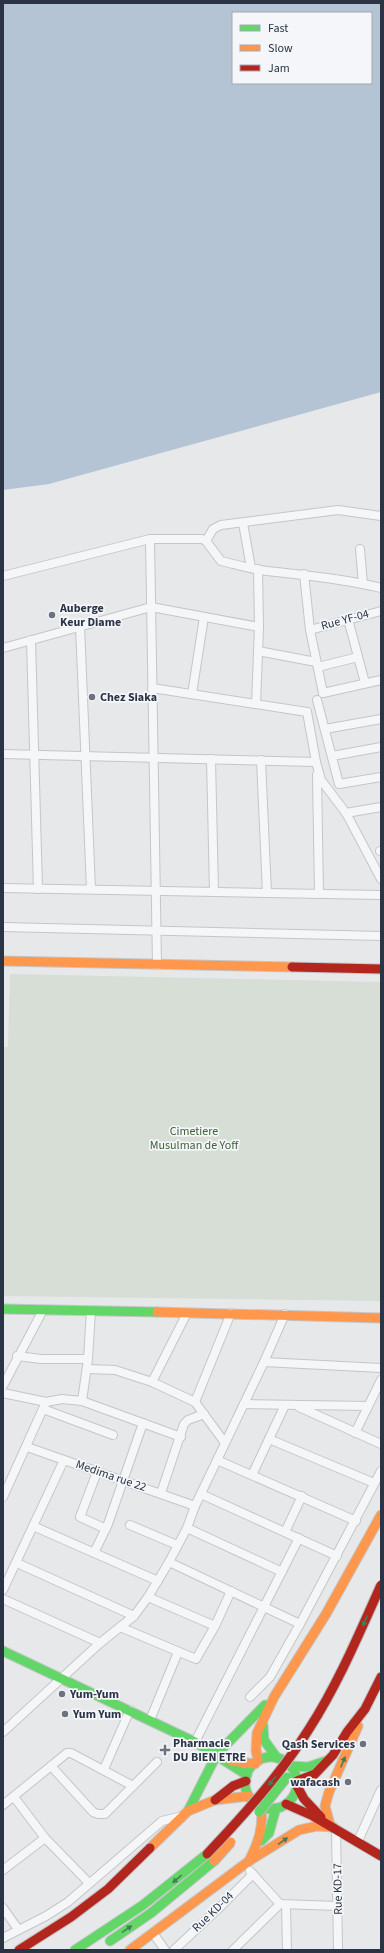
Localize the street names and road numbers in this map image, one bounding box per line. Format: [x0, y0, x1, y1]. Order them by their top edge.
street label: Rue YF-04 [319, 605, 371, 635]
street label: Medima rue 22 [73, 1456, 149, 1496]
street label: Rue KD-17 [329, 1863, 347, 1915]
street label: Rue KD-04 [188, 1888, 238, 1936]

